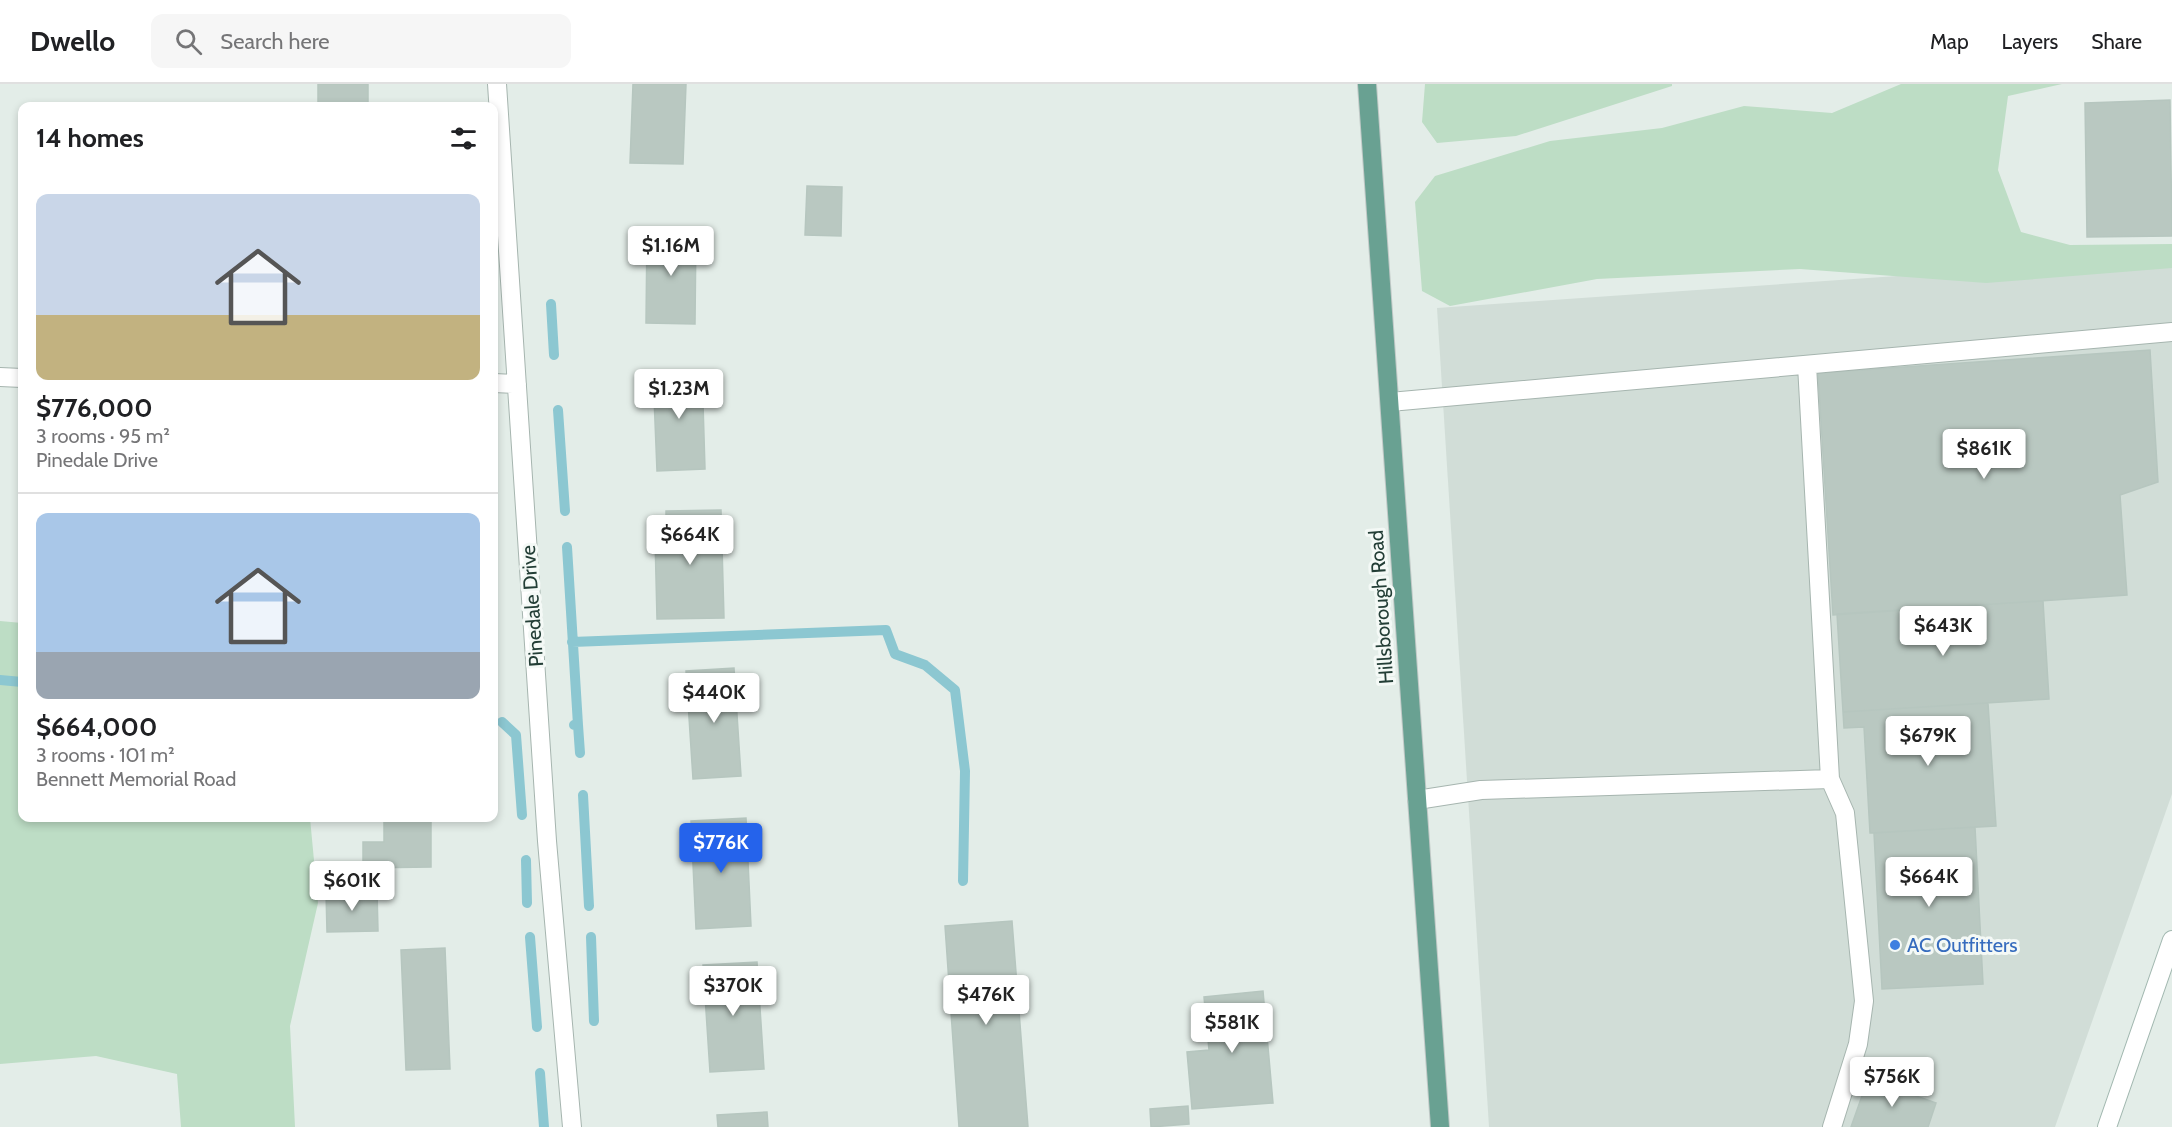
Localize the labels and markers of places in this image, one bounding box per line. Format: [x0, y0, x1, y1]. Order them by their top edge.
pin: $1.16M [622, 226, 720, 277]
pin: $1.23M [630, 369, 728, 420]
pin: $861K [1942, 429, 2026, 480]
pin: $664K [648, 515, 732, 566]
pin: $643K [1901, 606, 1985, 657]
pin: $440K [672, 673, 756, 724]
pin: $679K [1886, 716, 1970, 767]
pin: $776K [679, 823, 763, 874]
pin: $664K [1887, 857, 1971, 908]
pin: $601K [310, 861, 394, 912]
place label: AC Outfitters [1907, 933, 2018, 957]
marker: AC Outfitters [1888, 938, 1902, 952]
pin: $370K [691, 966, 775, 1017]
pin: $476K [944, 975, 1028, 1026]
pin: $581K [1190, 1003, 1274, 1054]
pin: $756K [1850, 1057, 1934, 1108]

